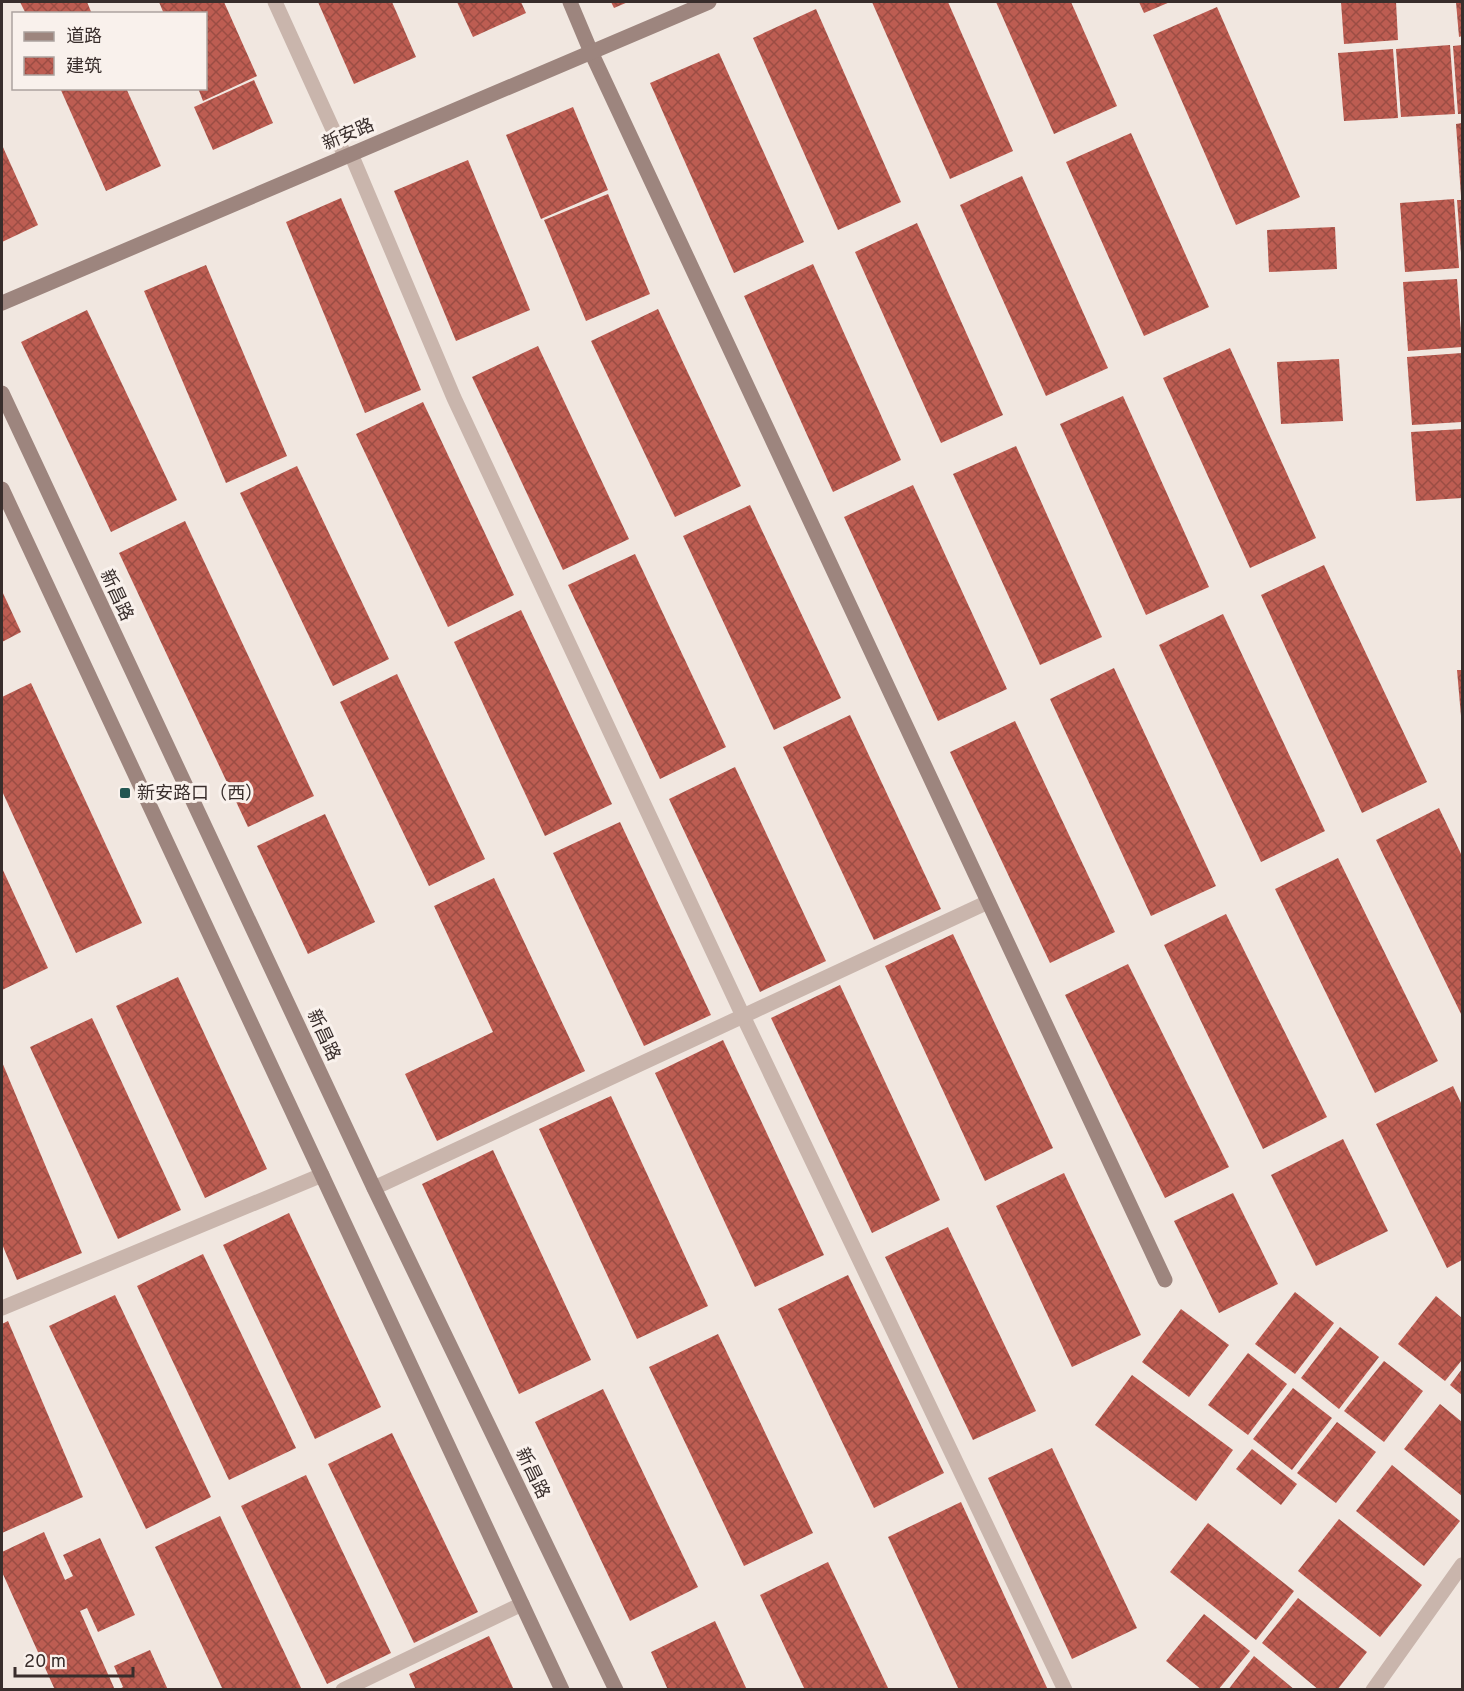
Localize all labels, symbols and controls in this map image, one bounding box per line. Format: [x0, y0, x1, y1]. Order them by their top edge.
legend [12, 12, 207, 90]
text: 道路 [66, 26, 102, 49]
text: 建筑 [66, 56, 102, 79]
street label: 新安路 [319, 114, 378, 157]
street label: 新昌路 [94, 566, 137, 625]
place label: 新安路口（西） [137, 783, 263, 806]
marker: 新安路口（西） [118, 786, 132, 800]
street label: 新昌路 [301, 1006, 344, 1065]
street label: 新昌路 [509, 1444, 554, 1503]
scale bar [15, 1640, 134, 1678]
text: 20 m [24, 1651, 66, 1674]

